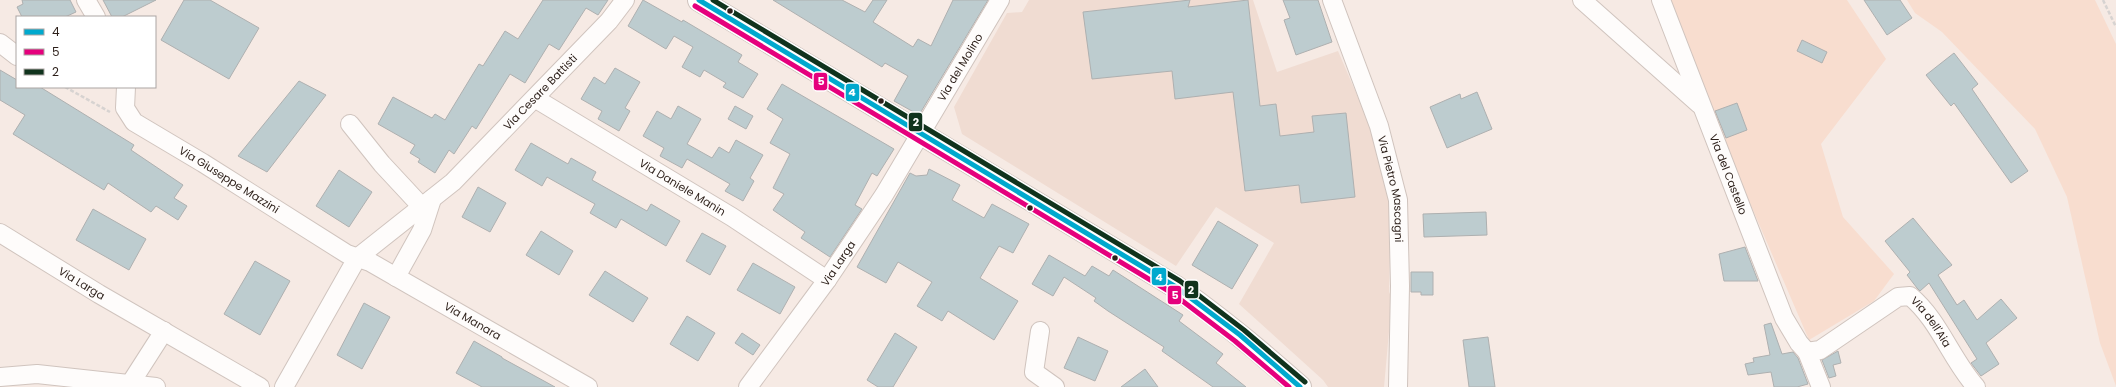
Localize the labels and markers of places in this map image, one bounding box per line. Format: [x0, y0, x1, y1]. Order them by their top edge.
unlabelled marker [725, 6, 735, 16]
unlabelled marker [876, 96, 886, 106]
unlabelled marker [1025, 203, 1035, 213]
unlabelled marker [1110, 253, 1120, 263]

